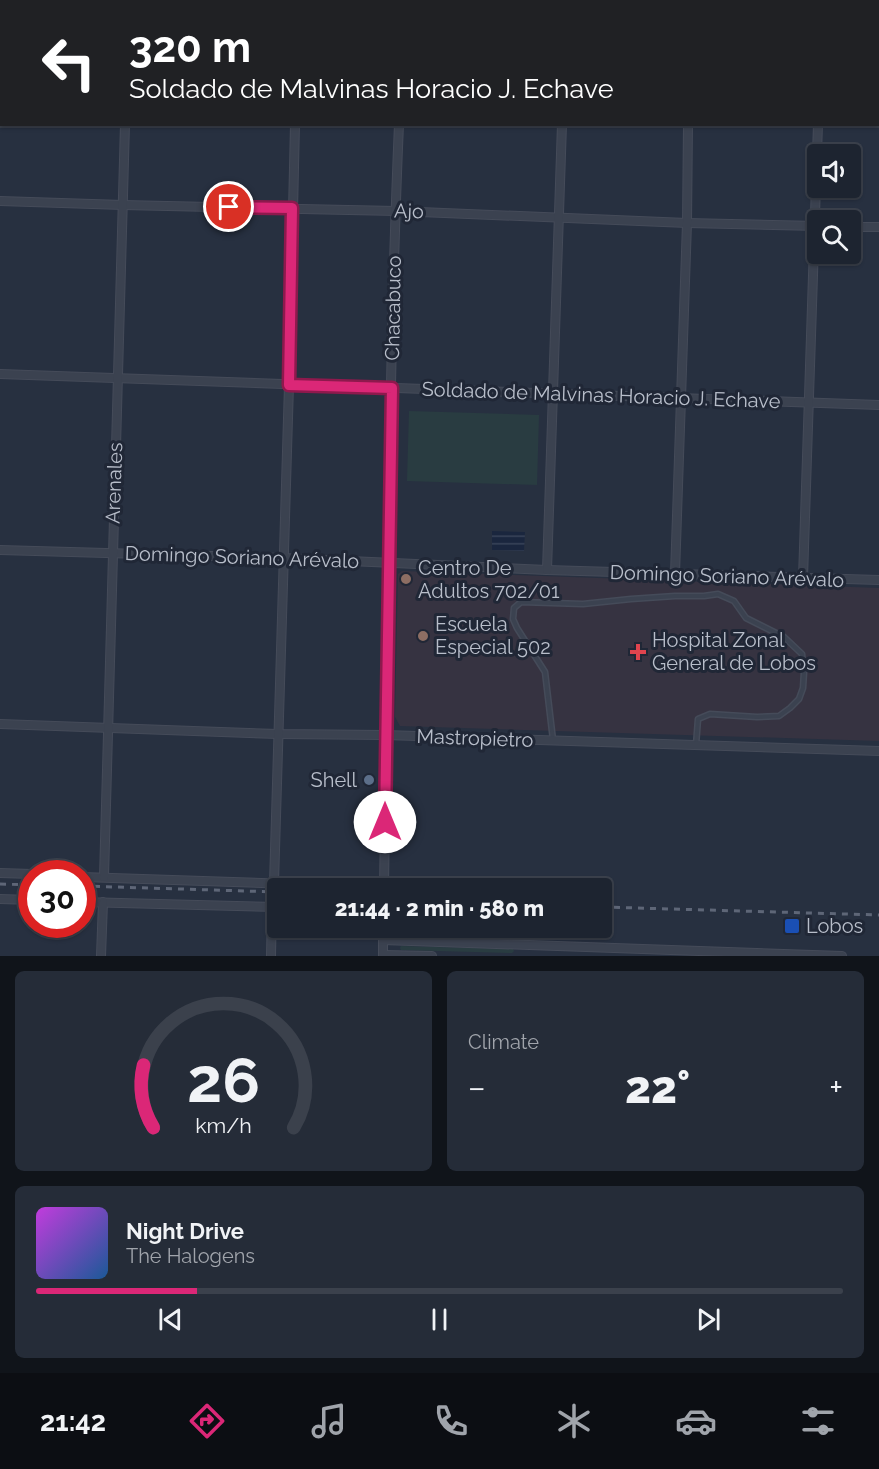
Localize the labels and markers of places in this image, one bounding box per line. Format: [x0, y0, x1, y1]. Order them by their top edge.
pin [203, 181, 254, 232]
place label: Centro De Adultos 702/01 [418, 556, 560, 603]
marker: Centro De Adultos 702/01 [399, 572, 413, 586]
place label: Escuela Especial 502 [435, 612, 551, 659]
place label: Hospital Zonal General de Lobos [652, 628, 816, 675]
marker: Escuela Especial 502 [416, 629, 430, 643]
marker: Hospital Zonal General de Lobos [629, 643, 647, 661]
place label: Shell [311, 768, 358, 792]
marker: Shell [362, 773, 376, 787]
place label: Lobos [806, 914, 863, 938]
marker: Lobos [783, 917, 801, 935]

